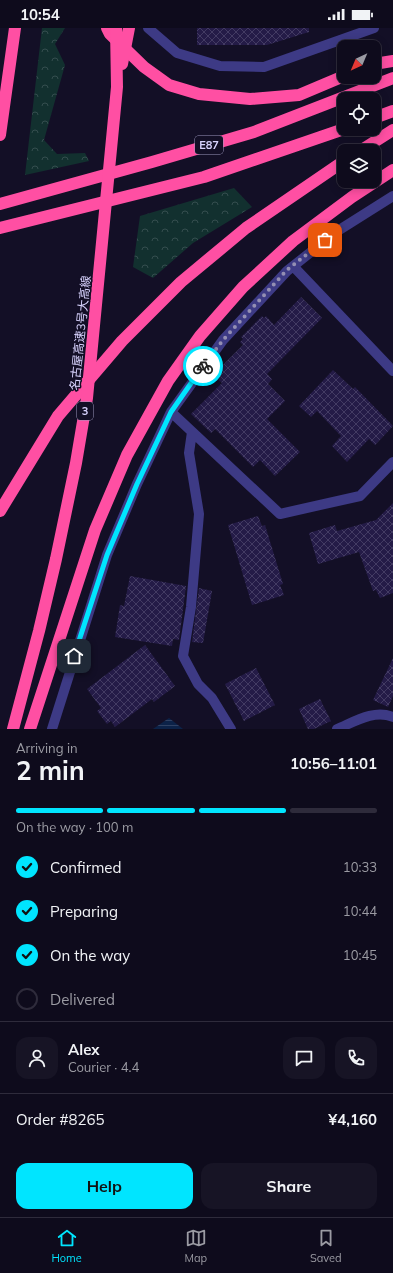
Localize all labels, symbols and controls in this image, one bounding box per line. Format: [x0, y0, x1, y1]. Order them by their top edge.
text: 10:54 [20, 5, 60, 24]
north arrow [337, 40, 381, 84]
map controls [337, 40, 381, 188]
button: locate [337, 92, 381, 136]
road number: E87 [195, 136, 223, 154]
button: layers [337, 144, 381, 188]
pin [308, 223, 342, 257]
icon: bag [314, 229, 336, 251]
street label: 名古屋高速3号大高線 [67, 275, 93, 391]
courier [183, 346, 223, 386]
icon: bike [192, 355, 214, 377]
road number: 3 [77, 402, 93, 420]
pin [57, 639, 91, 673]
icon: home [63, 645, 85, 667]
text: Arriving in [16, 740, 78, 756]
text: 2 min [16, 754, 85, 787]
text: 10:56–11:01 [290, 754, 377, 773]
text: On the way · 100 m [16, 819, 133, 835]
icon: check [16, 856, 38, 878]
text: Confirmed [50, 858, 121, 877]
text: 10:33 [343, 859, 377, 875]
icon: check [16, 900, 38, 922]
text: Preparing [50, 902, 118, 921]
text: 10:44 [343, 903, 377, 919]
icon: check [16, 944, 38, 966]
text: On the way [50, 946, 130, 965]
text: 10:45 [343, 947, 377, 963]
text: Delivered [50, 990, 115, 1009]
button: person [16, 1037, 58, 1079]
button: chat [283, 1037, 325, 1079]
button: phone [335, 1037, 377, 1079]
text: Alex [68, 1040, 100, 1059]
text: Courier · 4.4 [68, 1059, 139, 1075]
text: Order #8265 [16, 1110, 104, 1129]
text: ¥4,160 [328, 1110, 377, 1129]
button: Help [16, 1163, 193, 1209]
button: Share [201, 1163, 377, 1209]
tab: Home [51, 1227, 82, 1265]
tab: Map [184, 1227, 207, 1265]
tab: Saved [310, 1227, 342, 1265]

